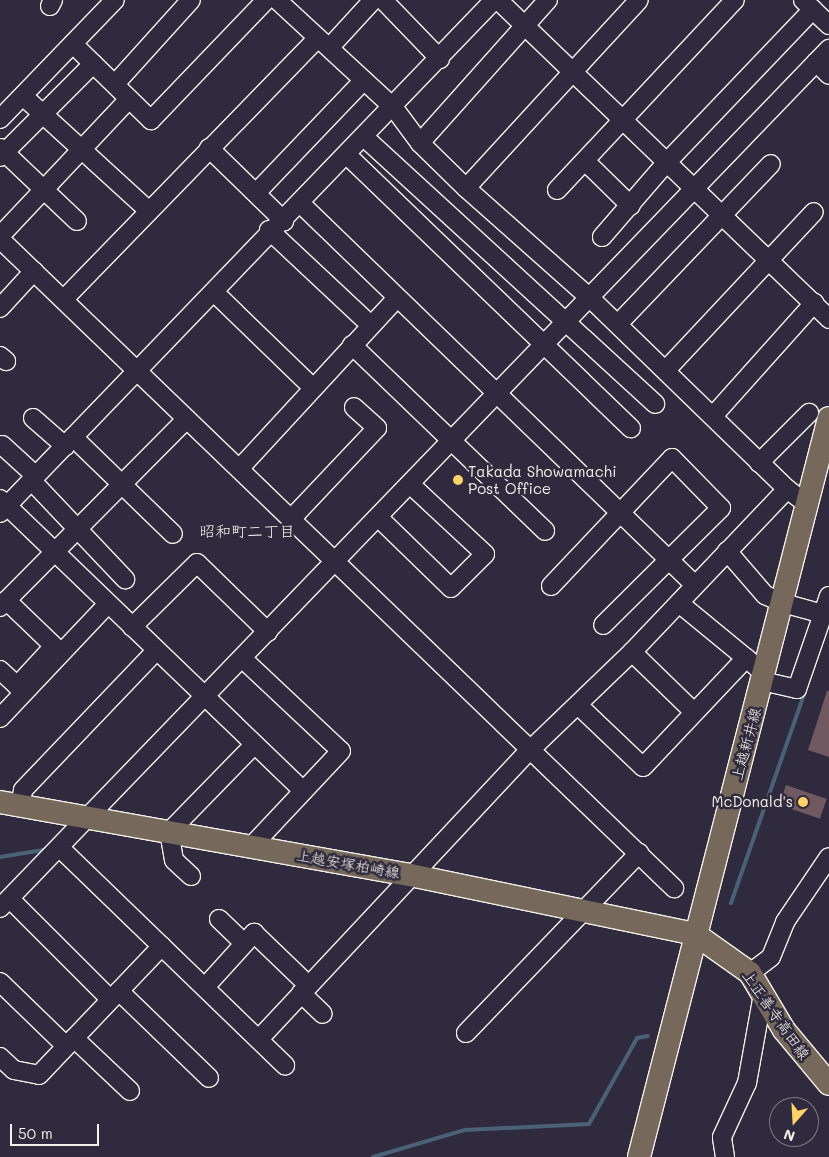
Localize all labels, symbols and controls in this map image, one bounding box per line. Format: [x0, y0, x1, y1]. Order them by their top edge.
place label: Takada Showamachi Post Office [468, 462, 617, 497]
marker: Takada Showamachi Post Office [452, 474, 464, 486]
district label: 昭和町二丁目 [199, 521, 295, 541]
street label: 上越新井線 [728, 705, 764, 783]
place label: McDonald's [711, 793, 793, 811]
marker: McDonald's [797, 796, 809, 808]
street label: 上越安塚柏崎線 [295, 846, 401, 882]
street label: 上正善寺高田線 [739, 967, 813, 1063]
north arrow [769, 1097, 819, 1147]
scale bar [12, 1114, 101, 1146]
text: 50 m [18, 1123, 53, 1143]
text: N [781, 1125, 797, 1146]

